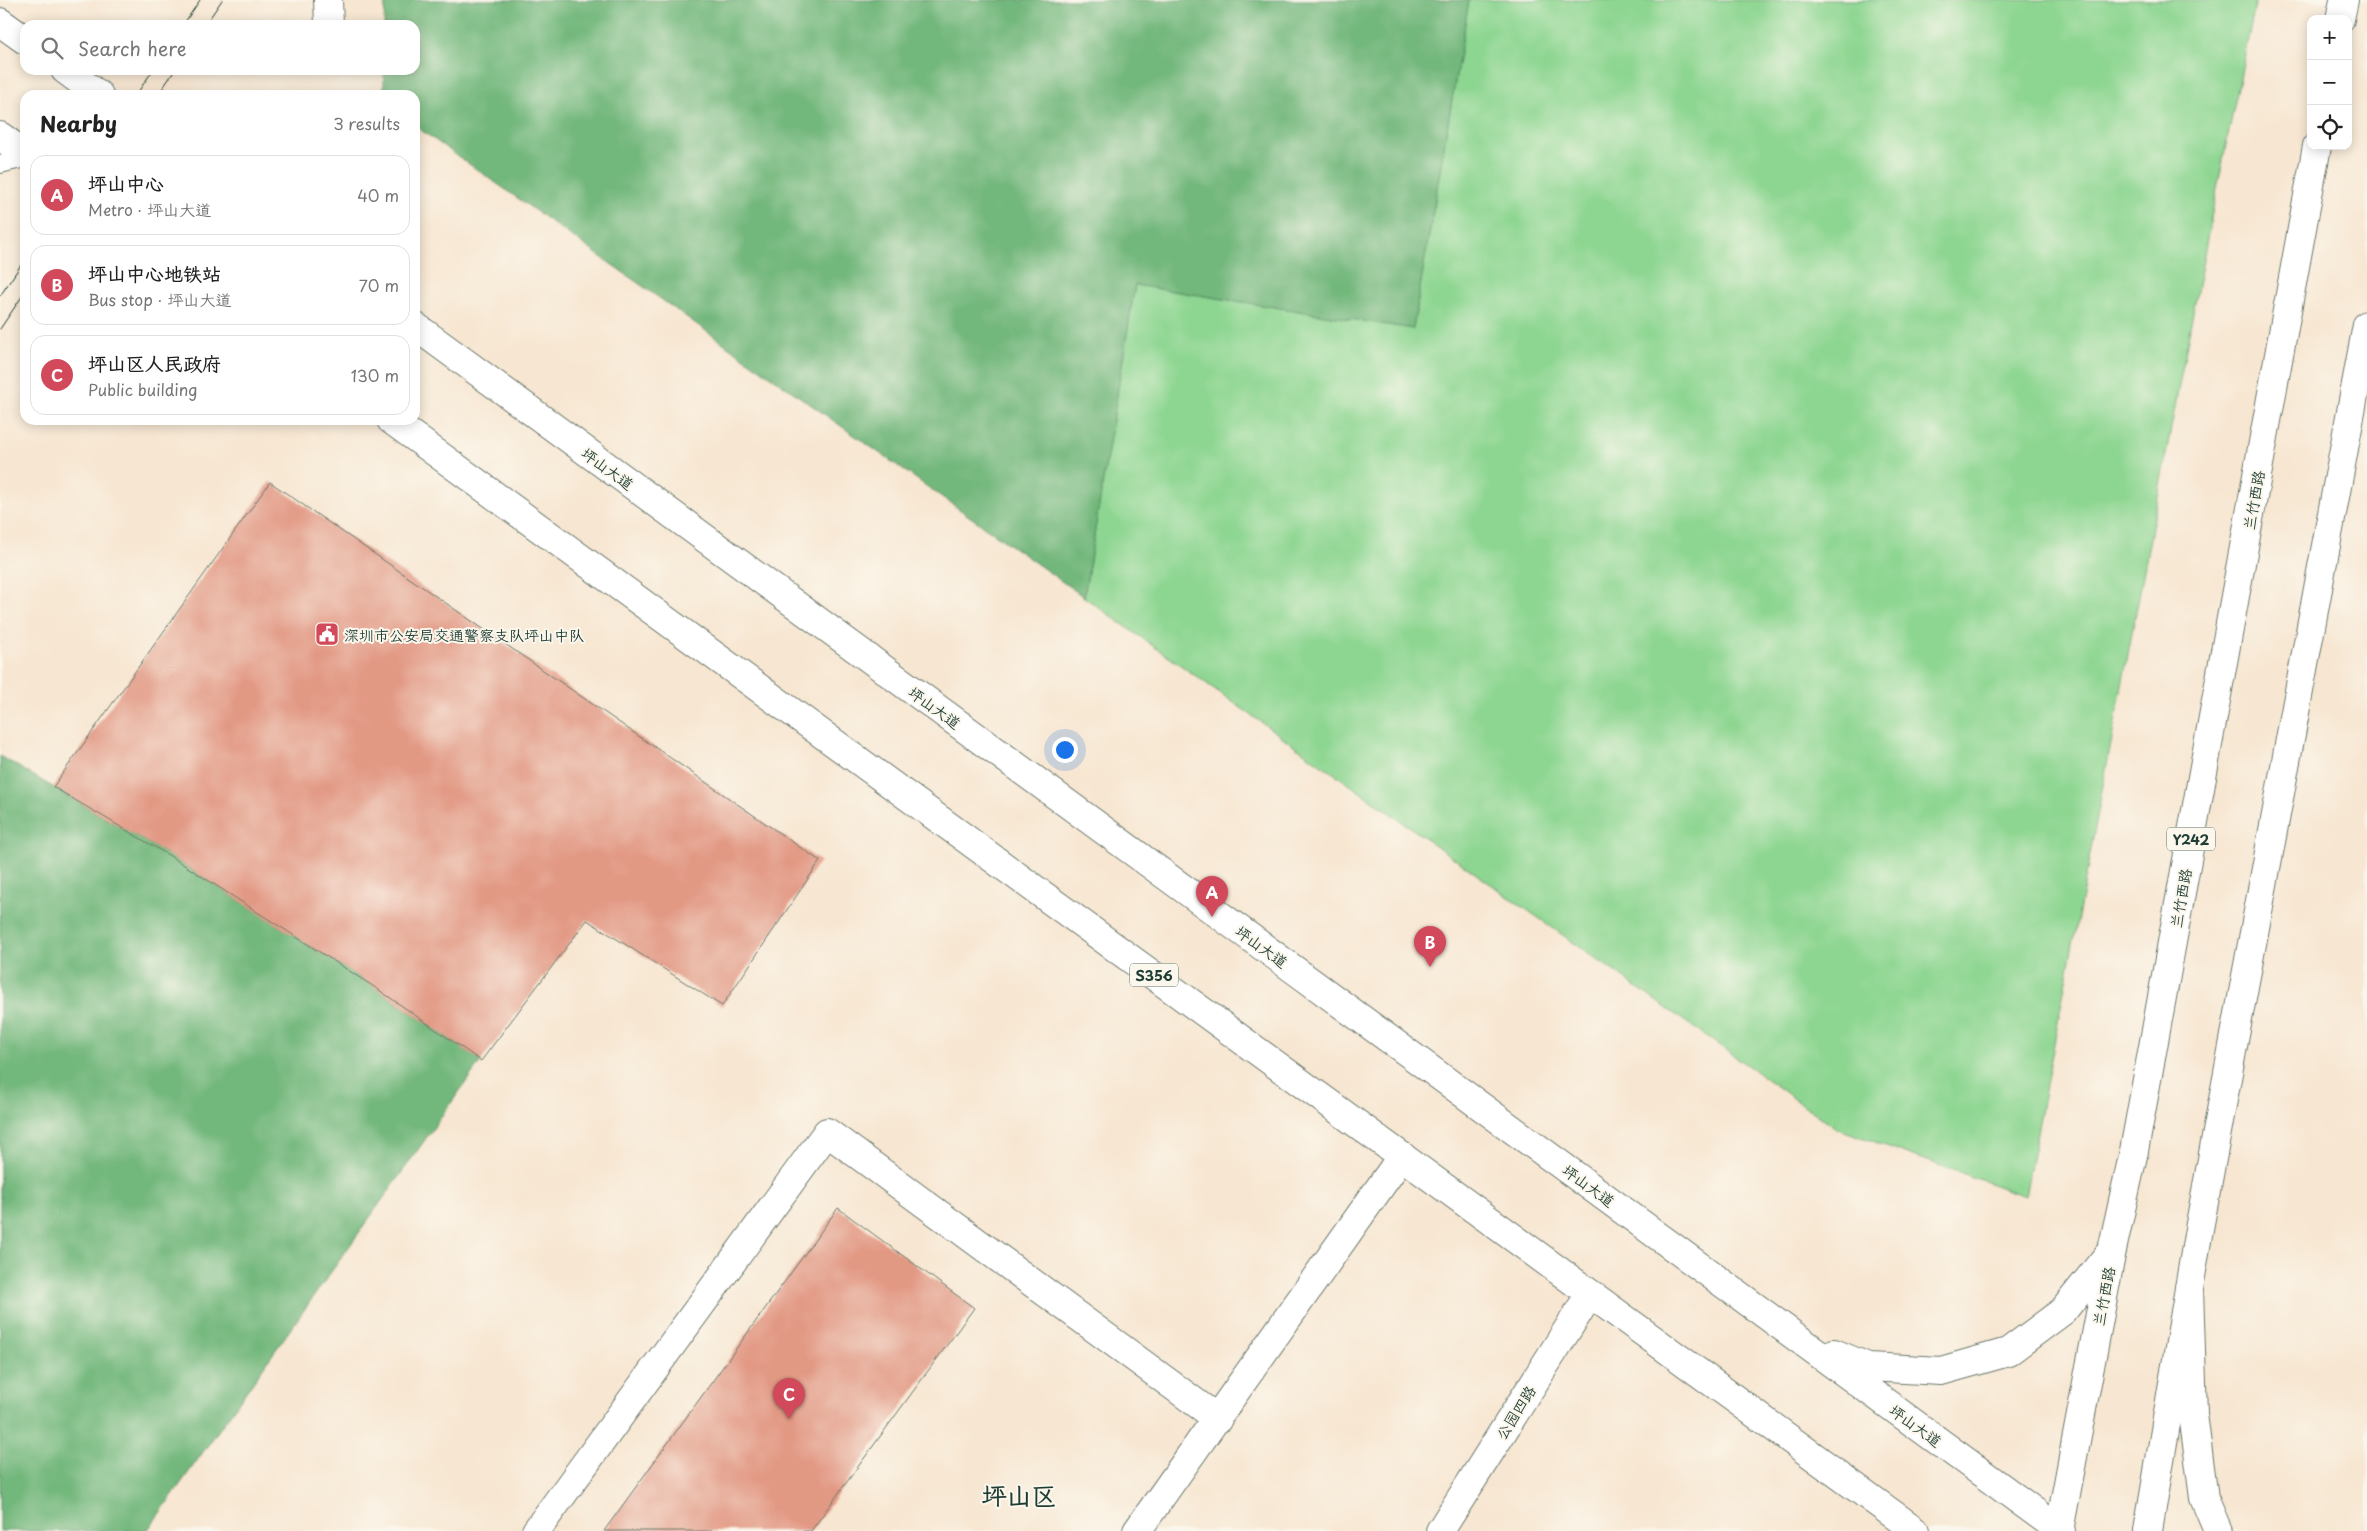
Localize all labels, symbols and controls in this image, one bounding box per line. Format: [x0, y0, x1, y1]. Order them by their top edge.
map controls [2307, 15, 2352, 150]
button: + [2307, 15, 2352, 60]
search box [20, 20, 420, 75]
icon: search [38, 34, 66, 62]
text: Search here [78, 34, 187, 62]
button: − [2307, 60, 2352, 105]
button: locate [2307, 105, 2352, 150]
text: Nearby [40, 107, 117, 139]
text: 3 results [333, 111, 400, 135]
text: 坪山中心 [88, 169, 164, 197]
text: A [51, 183, 63, 207]
text: 40 m [357, 183, 399, 207]
text: Metro · 坪山大道 [88, 197, 211, 221]
text: 坪山中心地铁站 [88, 259, 221, 287]
text: B [52, 273, 62, 297]
text: 70 m [359, 273, 399, 297]
text: Bus stop · 坪山大道 [88, 287, 232, 311]
text: 坪山区人民政府 [88, 349, 221, 377]
text: C [51, 363, 63, 387]
text: 130 m [351, 363, 399, 387]
text: Public building [88, 377, 198, 401]
street label: 坪山大道 [577, 441, 639, 495]
street label: 兰竹西路 [2236, 468, 2270, 532]
public building icon: 深圳市公安局交通警察支队坪山中队 [314, 621, 340, 647]
place label: 深圳市公安局交通警察支队坪山中队 [344, 623, 584, 646]
street label: 坪山大道 [904, 680, 966, 734]
your location [1052, 737, 1078, 763]
road number: Y242 [2167, 828, 2215, 851]
street label: 兰竹西路 [2163, 866, 2197, 930]
pin: A [1196, 876, 1228, 917]
street label: 坪山大道 [1231, 919, 1293, 973]
pin: B [1414, 926, 1446, 967]
road number: S356 [1130, 964, 1178, 986]
street label: 坪山大道 [1558, 1158, 1620, 1212]
street label: 兰竹西路 [2086, 1264, 2120, 1328]
pin: C [773, 1378, 805, 1419]
street label: 公园四路 [1489, 1380, 1541, 1444]
street label: 坪山大道 [1885, 1398, 1947, 1452]
district label: 坪山区 [981, 1476, 1057, 1514]

